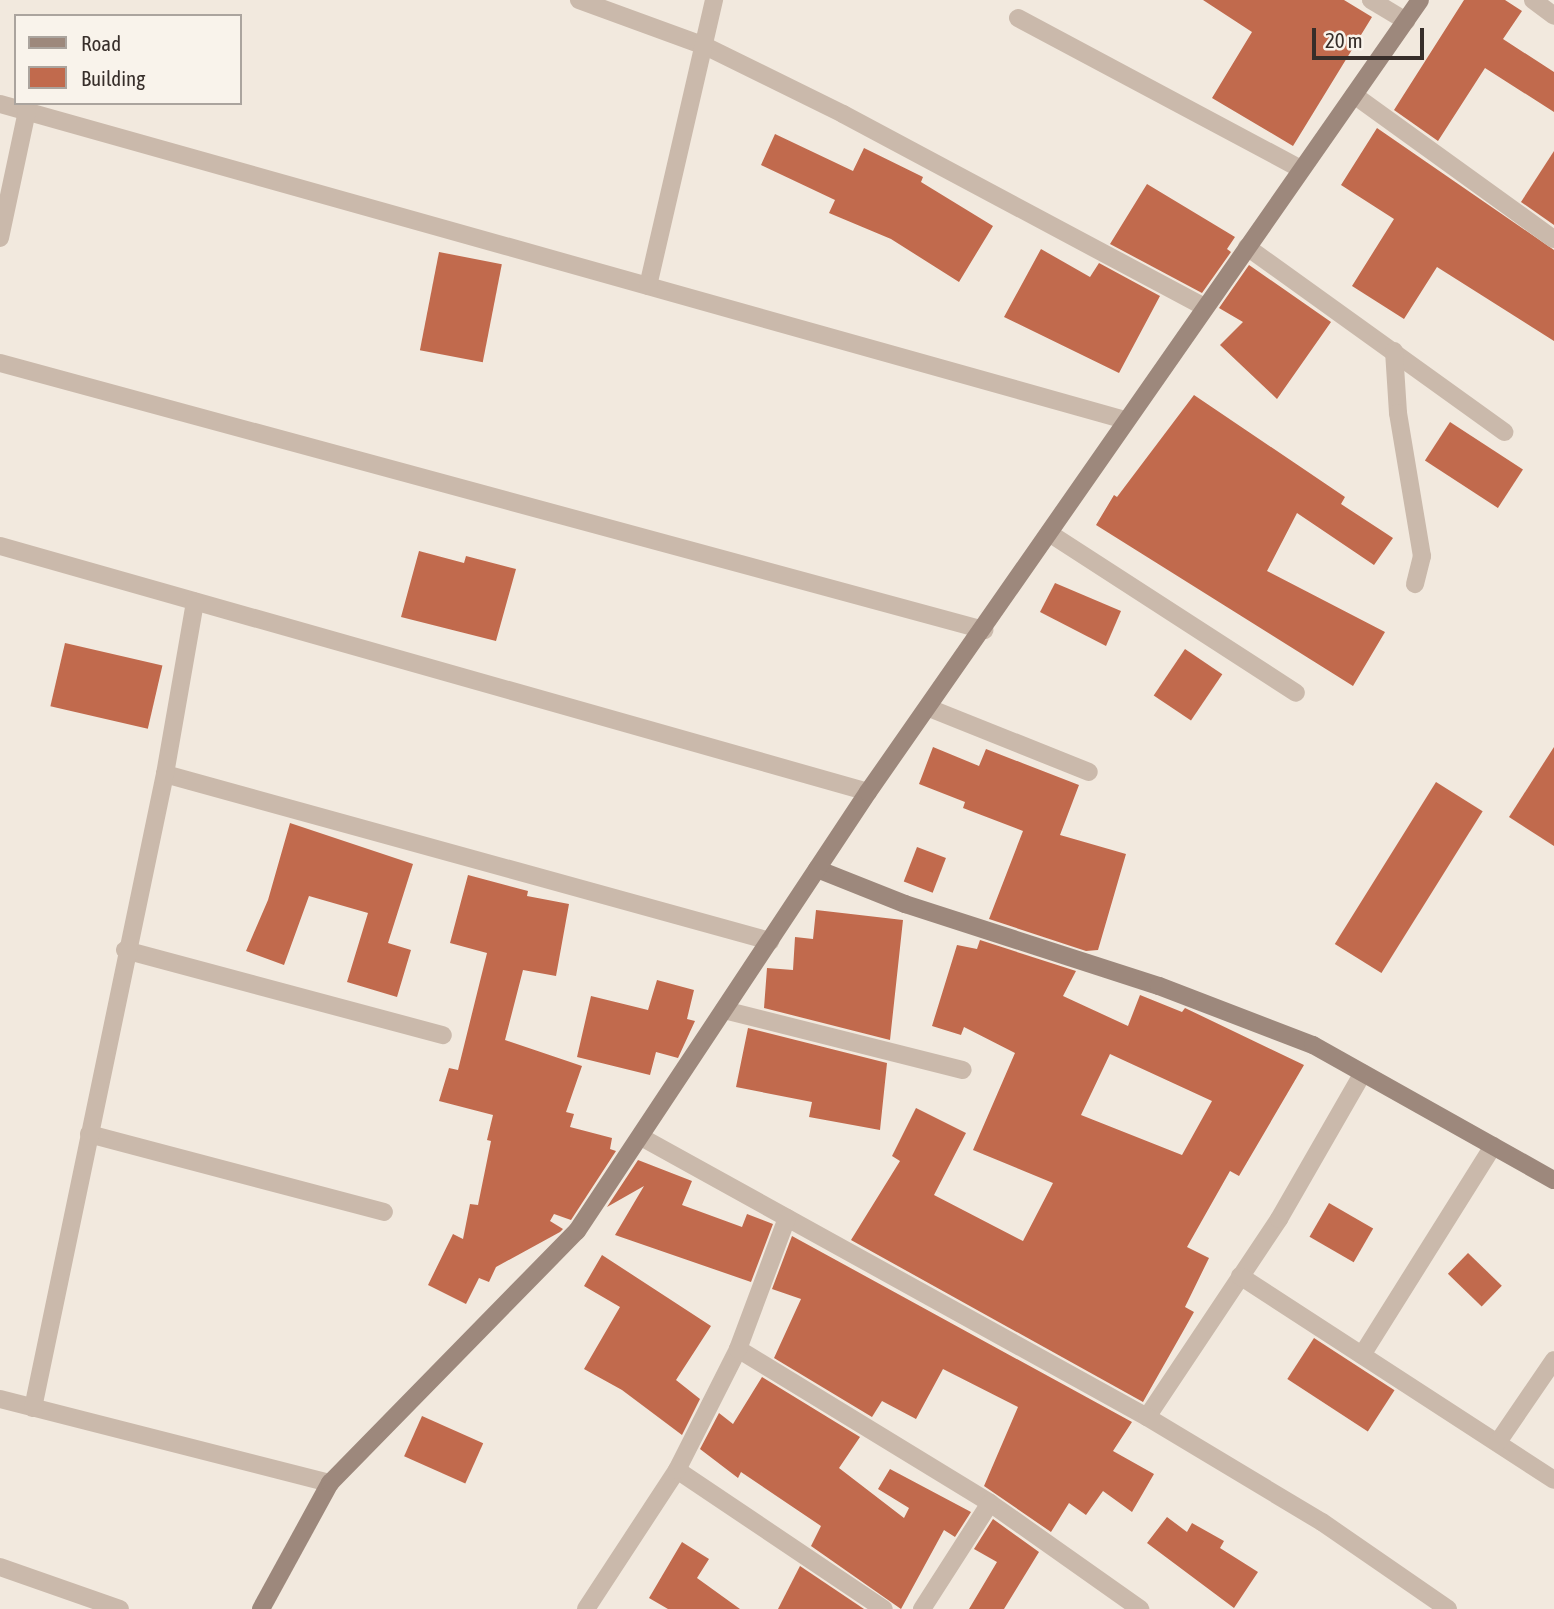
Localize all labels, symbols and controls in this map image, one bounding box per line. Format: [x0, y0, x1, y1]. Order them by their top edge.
legend [14, 14, 242, 105]
scale bar [1316, 14, 1428, 58]
text: 20 m [1325, 28, 1363, 52]
text: Road [81, 31, 121, 55]
text: Building [81, 66, 145, 90]

